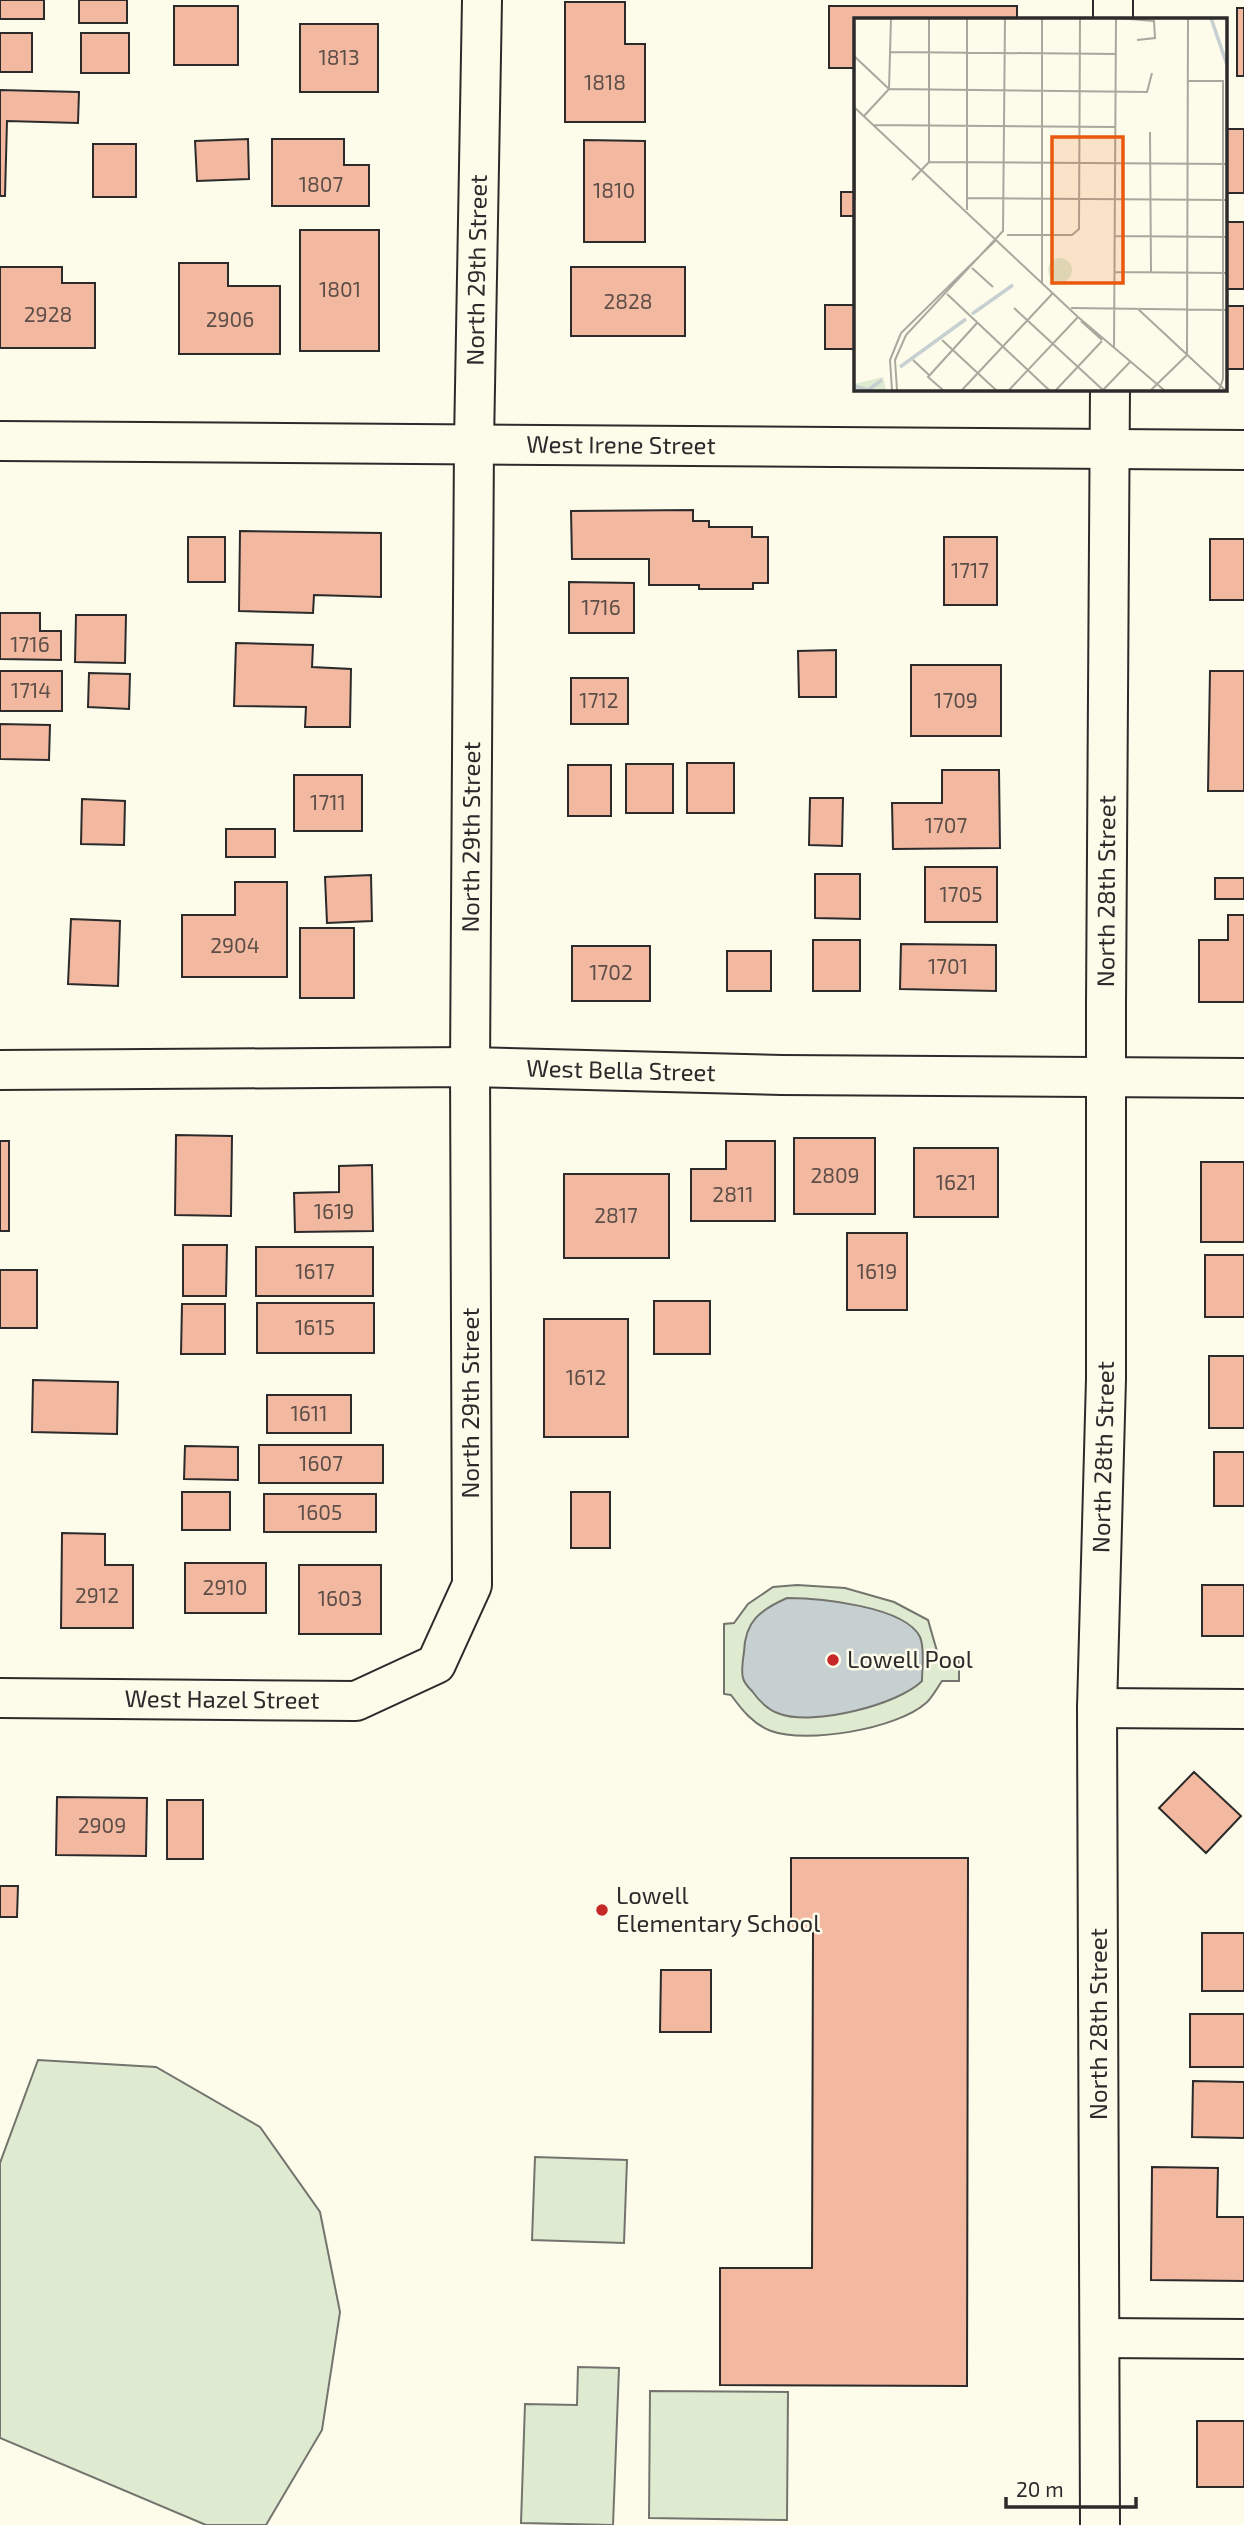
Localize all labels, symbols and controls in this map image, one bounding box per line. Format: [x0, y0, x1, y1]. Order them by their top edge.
inset map [854, 18, 1226, 390]
house number: 1813 [318, 44, 360, 69]
house number: 1818 [584, 69, 626, 94]
house number: 1807 [299, 171, 344, 196]
street label: North 29th Street [459, 174, 492, 366]
house number: 1810 [593, 177, 635, 202]
house number: 1801 [319, 276, 361, 301]
house number: 2828 [603, 288, 653, 313]
house number: 2928 [24, 301, 72, 326]
house number: 2906 [206, 306, 254, 331]
street label: West Irene Street [526, 429, 716, 459]
house number: 1717 [951, 557, 989, 582]
house number: 1716 [581, 594, 621, 619]
house number: 1716 [10, 631, 50, 656]
house number: 1714 [11, 677, 51, 702]
house number: 1712 [579, 687, 619, 712]
house number: 1709 [934, 687, 978, 712]
street label: North 29th Street [455, 741, 485, 933]
house number: 1711 [310, 789, 346, 814]
street label: North 28th Street [1090, 795, 1120, 987]
house number: 1707 [925, 812, 968, 837]
house number: 1705 [939, 881, 983, 906]
house number: 2904 [210, 932, 260, 957]
house number: 1701 [928, 953, 968, 978]
house number: 1702 [589, 959, 633, 984]
street label: West Bella Street [526, 1052, 716, 1086]
house number: 2809 [810, 1162, 860, 1187]
house number: 1621 [936, 1169, 976, 1194]
house number: 2811 [712, 1181, 754, 1206]
house number: 1619 [314, 1198, 354, 1223]
house number: 2817 [594, 1202, 638, 1227]
house number: 1617 [295, 1258, 335, 1283]
house number: 1619 [857, 1258, 897, 1283]
street label: North 29th Street [455, 1308, 484, 1498]
house number: 1615 [295, 1314, 335, 1339]
street label: North 28th Street [1085, 1361, 1119, 1553]
house number: 1612 [566, 1364, 606, 1389]
house number: 1611 [290, 1400, 328, 1425]
house number: 1607 [299, 1450, 343, 1475]
house number: 1605 [298, 1499, 342, 1524]
house number: 2910 [203, 1574, 247, 1599]
house number: 2912 [75, 1582, 119, 1607]
house number: 1603 [318, 1585, 362, 1610]
place label: Lowell Pool [847, 1644, 973, 1673]
marker: Lowell Pool [825, 1652, 841, 1668]
street label: West Hazel Street [124, 1683, 320, 1714]
house number: 2909 [78, 1812, 126, 1837]
place label: Lowell Elementary School [616, 1880, 820, 1937]
marker: Lowell Elementary School [594, 1902, 610, 1918]
street label: North 28th Street [1083, 1928, 1112, 2120]
scale bar [1006, 2466, 1136, 2510]
text: 20 m [1016, 2476, 1064, 2501]

